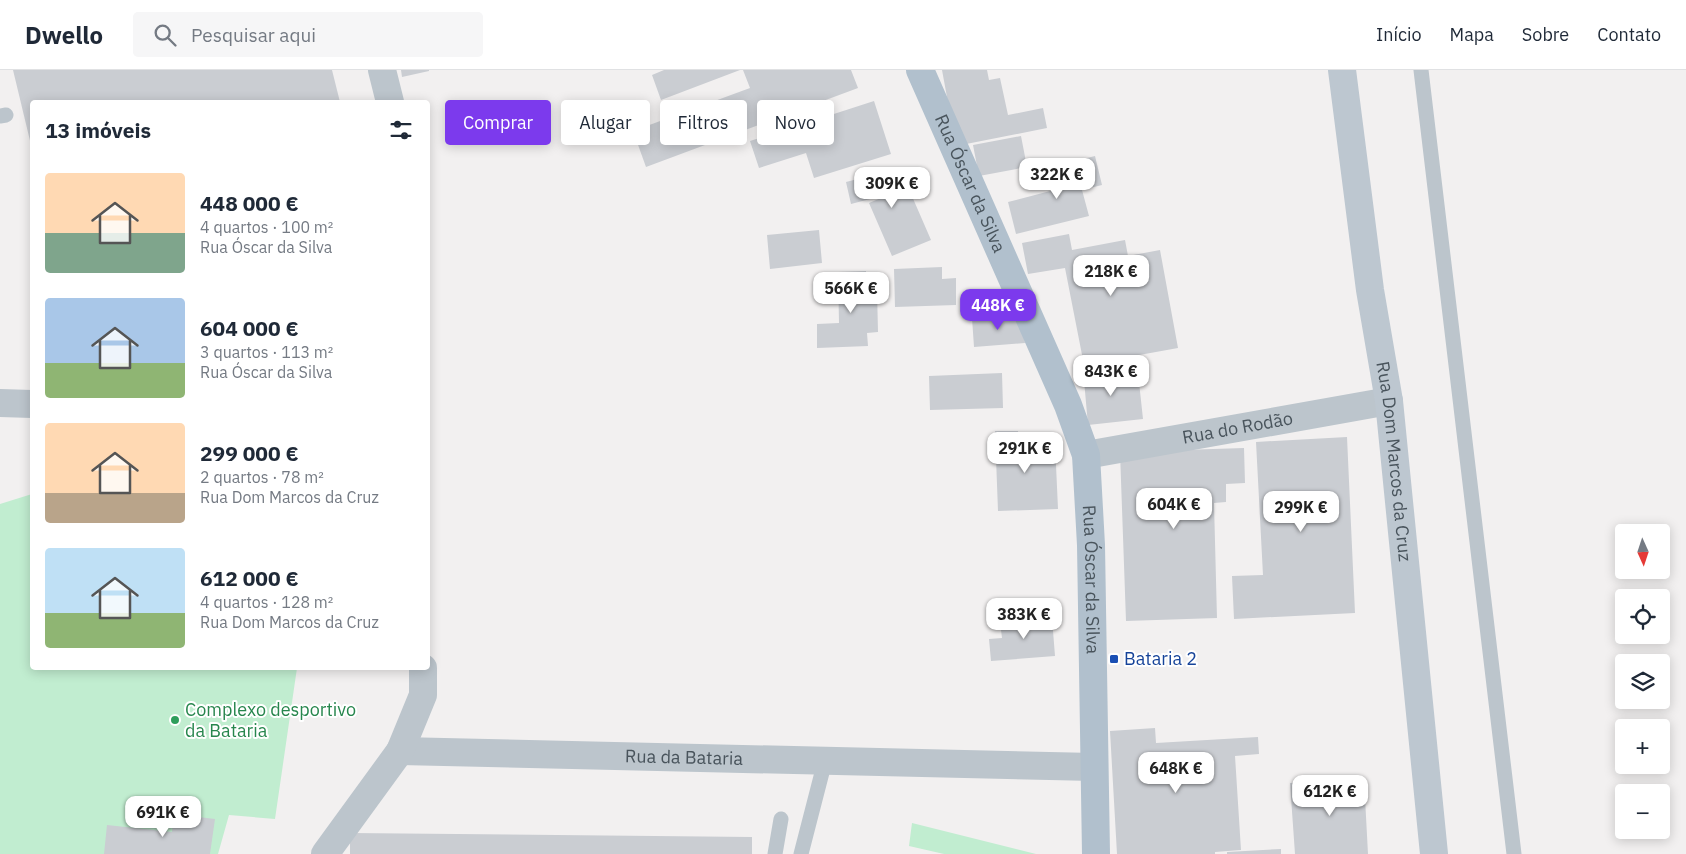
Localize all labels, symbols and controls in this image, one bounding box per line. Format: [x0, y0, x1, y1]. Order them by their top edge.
search box [133, 12, 483, 57]
text: Dwello [25, 19, 103, 51]
icon: search [151, 21, 179, 49]
text: Pesquisar aqui [191, 23, 316, 47]
text: Início [1376, 23, 1422, 46]
text: Mapa [1450, 23, 1494, 46]
text: Sobre [1522, 23, 1569, 46]
text: Contato [1597, 23, 1661, 46]
chip: Comprar [445, 100, 551, 145]
chip: Alugar [561, 100, 650, 145]
chip: Filtros [660, 100, 747, 145]
chip: Novo [757, 100, 834, 145]
street label: Rua Óscar da Silva [930, 110, 1011, 256]
text: 13 imóveis [45, 116, 151, 144]
icon: filters [387, 116, 415, 144]
pin: 322K € [1016, 158, 1098, 200]
text: 322K € [1030, 164, 1084, 184]
pin: 309K € [851, 166, 933, 209]
text: 309K € [865, 173, 919, 193]
text: 448 000 € [200, 189, 299, 217]
icon: home [85, 193, 145, 253]
text: 4 quartos · 100 m² [200, 217, 333, 237]
text: Rua Óscar da Silva [200, 237, 332, 257]
pin: 218K € [1070, 254, 1152, 297]
text: 218K € [1084, 261, 1138, 281]
pin: 566K € [810, 272, 892, 314]
text: 566K € [824, 278, 878, 298]
pin: 448K € [957, 288, 1039, 331]
text: 448K € [971, 295, 1025, 315]
text: 604 000 € [200, 314, 299, 342]
icon: home [85, 318, 145, 378]
text: 3 quartos · 113 m² [200, 342, 333, 362]
pin: 843K € [1070, 354, 1152, 397]
street label: Rua Dom Marcos da Cruz [1371, 359, 1417, 563]
text: 843K € [1084, 361, 1138, 381]
text: Rua Óscar da Silva [200, 362, 332, 382]
street label: Rua do Rodão [1180, 406, 1295, 449]
pin: 291K € [984, 432, 1066, 474]
text: 291K € [998, 438, 1052, 458]
text: 299 000 € [200, 439, 299, 467]
icon: home [85, 443, 145, 503]
text: 2 quartos · 78 m² [200, 467, 324, 487]
text: Rua Dom Marcos da Cruz [200, 487, 379, 507]
pin: 604K € [1133, 488, 1215, 530]
pin: 299K € [1260, 490, 1342, 533]
text: 604K € [1147, 494, 1201, 514]
text: 299K € [1274, 497, 1328, 517]
street label: Rua Óscar da Silva [1078, 504, 1105, 655]
north arrow [1615, 524, 1670, 579]
map controls [1615, 524, 1670, 839]
text: 612 000 € [200, 564, 299, 592]
icon: home [85, 568, 145, 628]
button: locate [1615, 589, 1670, 644]
text: 4 quartos · 128 m² [200, 592, 333, 612]
pin: 383K € [983, 598, 1065, 640]
text: 383K € [997, 604, 1051, 624]
text: Rua Dom Marcos da Cruz [200, 612, 379, 632]
place label: Bataria 2 [1124, 647, 1197, 670]
marker: Bataria 2 [1108, 653, 1120, 665]
button: layers [1615, 654, 1670, 709]
place label: Complexo desportivo da Bataria [185, 698, 356, 742]
marker: Complexo desportivo da Bataria [169, 714, 181, 726]
button: + [1615, 719, 1670, 774]
street label: Rua da Bataria [625, 744, 744, 770]
pin: 648K € [1135, 752, 1217, 794]
text: 648K € [1149, 758, 1203, 778]
pin: 612K € [1289, 774, 1371, 817]
text: 612K € [1303, 781, 1357, 801]
button: − [1615, 784, 1670, 839]
pin: 691K € [122, 796, 204, 838]
text: 691K € [136, 802, 190, 822]

